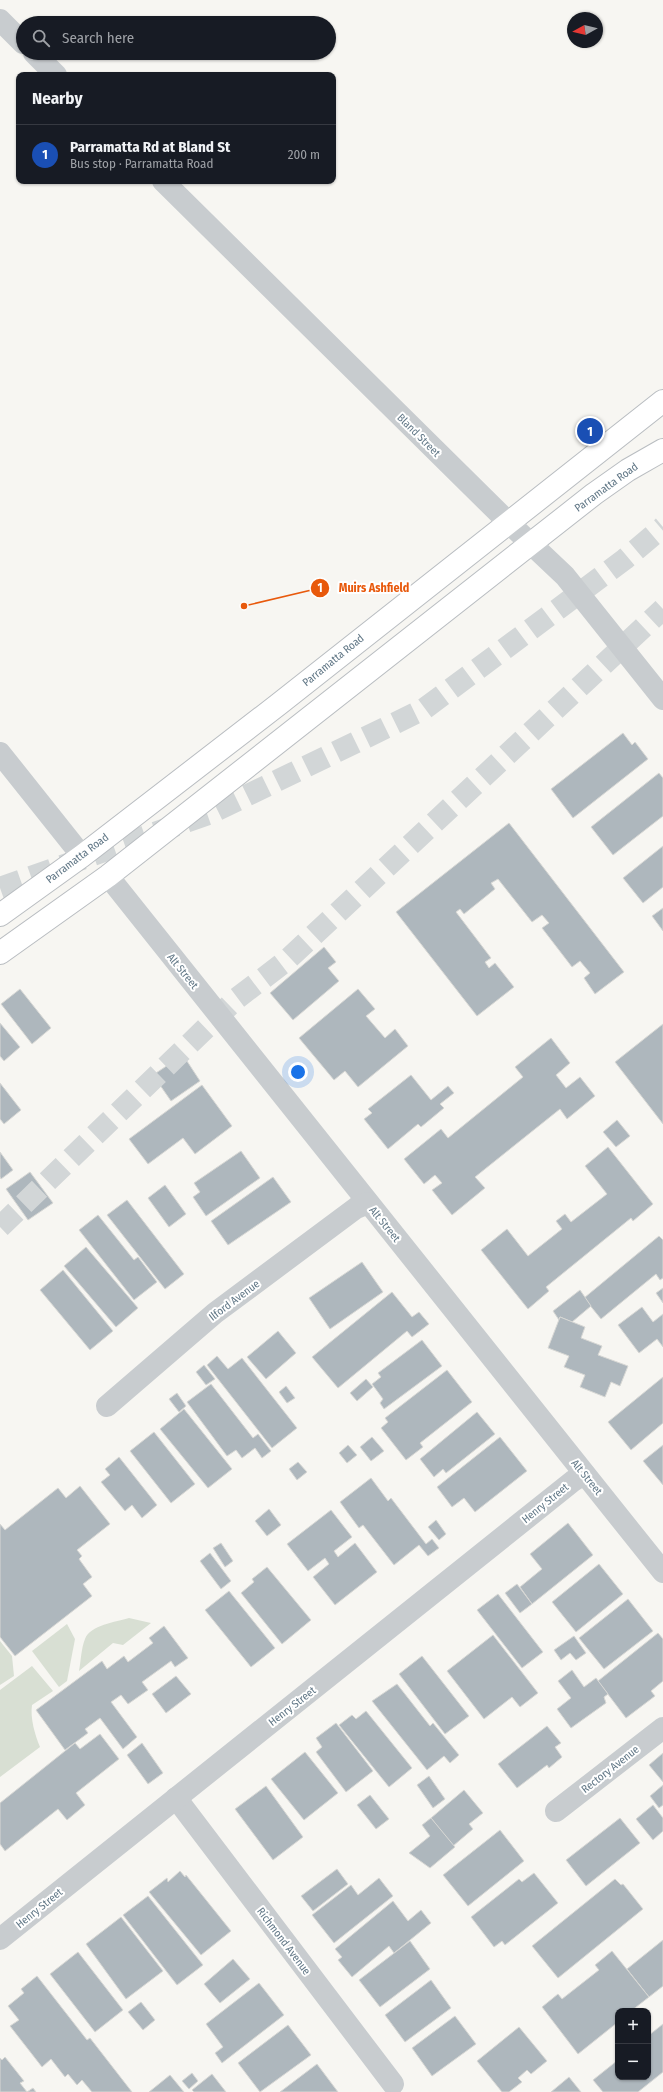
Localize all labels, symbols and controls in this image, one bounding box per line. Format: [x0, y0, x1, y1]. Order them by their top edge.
north arrow [567, 12, 603, 48]
search box [16, 16, 336, 60]
icon: search [30, 27, 52, 49]
text: Search here [62, 29, 134, 47]
text: Nearby [32, 88, 83, 109]
text: Parramatta Rd at Bland St [70, 138, 230, 156]
text: 1 [42, 147, 48, 162]
text: 200 m [288, 147, 320, 162]
text: Bus stop · Parramatta Road [70, 156, 213, 171]
street label: Bland Street [394, 411, 443, 460]
pin: 1 [577, 416, 603, 446]
street label: Parramatta Road [572, 460, 640, 515]
callout: Muirs Ashfield [310, 576, 417, 600]
text: 1 [317, 581, 323, 595]
text: Muirs Ashfield [339, 581, 409, 595]
street label: Parramatta Road [300, 632, 367, 689]
street label: Parramatta Road [43, 831, 111, 886]
street label: Alt Street [164, 951, 201, 992]
your location [288, 1062, 308, 1082]
street label: Alt Street [366, 1204, 403, 1245]
street label: Ilford Avenue [206, 1277, 262, 1324]
street label: Alt Street [568, 1457, 605, 1498]
street label: Henry Street [519, 1480, 572, 1526]
street label: Henry Street [266, 1684, 319, 1729]
street label: Rectory Avenue [579, 1743, 642, 1796]
street label: Henry Street [13, 1885, 66, 1931]
street label: Richmond Avenue [254, 1905, 313, 1978]
map controls [615, 2008, 651, 2080]
button: + [615, 2008, 651, 2044]
button: − [615, 2044, 651, 2080]

